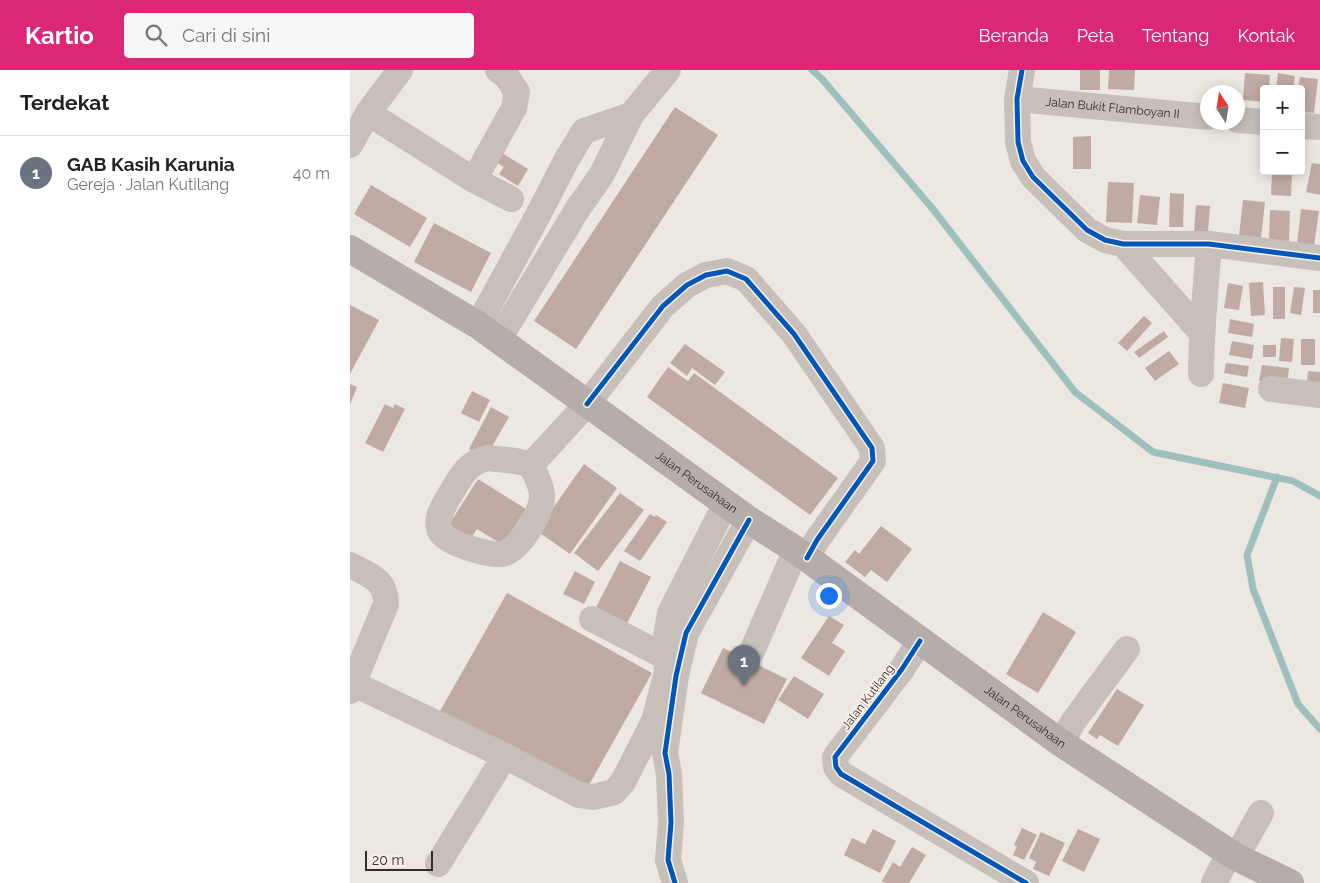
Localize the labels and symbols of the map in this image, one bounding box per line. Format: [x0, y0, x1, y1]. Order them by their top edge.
north arrow [1200, 85, 1245, 130]
street label: Jalan Bukit Flamboyan II [1045, 95, 1180, 121]
street label: Jalan Perusahaan [653, 448, 740, 516]
your location [816, 583, 842, 609]
pin: 1 [728, 645, 760, 686]
street label: Jalan Kutilang [839, 662, 897, 732]
street label: Jalan Perusahaan [982, 683, 1068, 751]
scale bar [365, 848, 432, 871]

